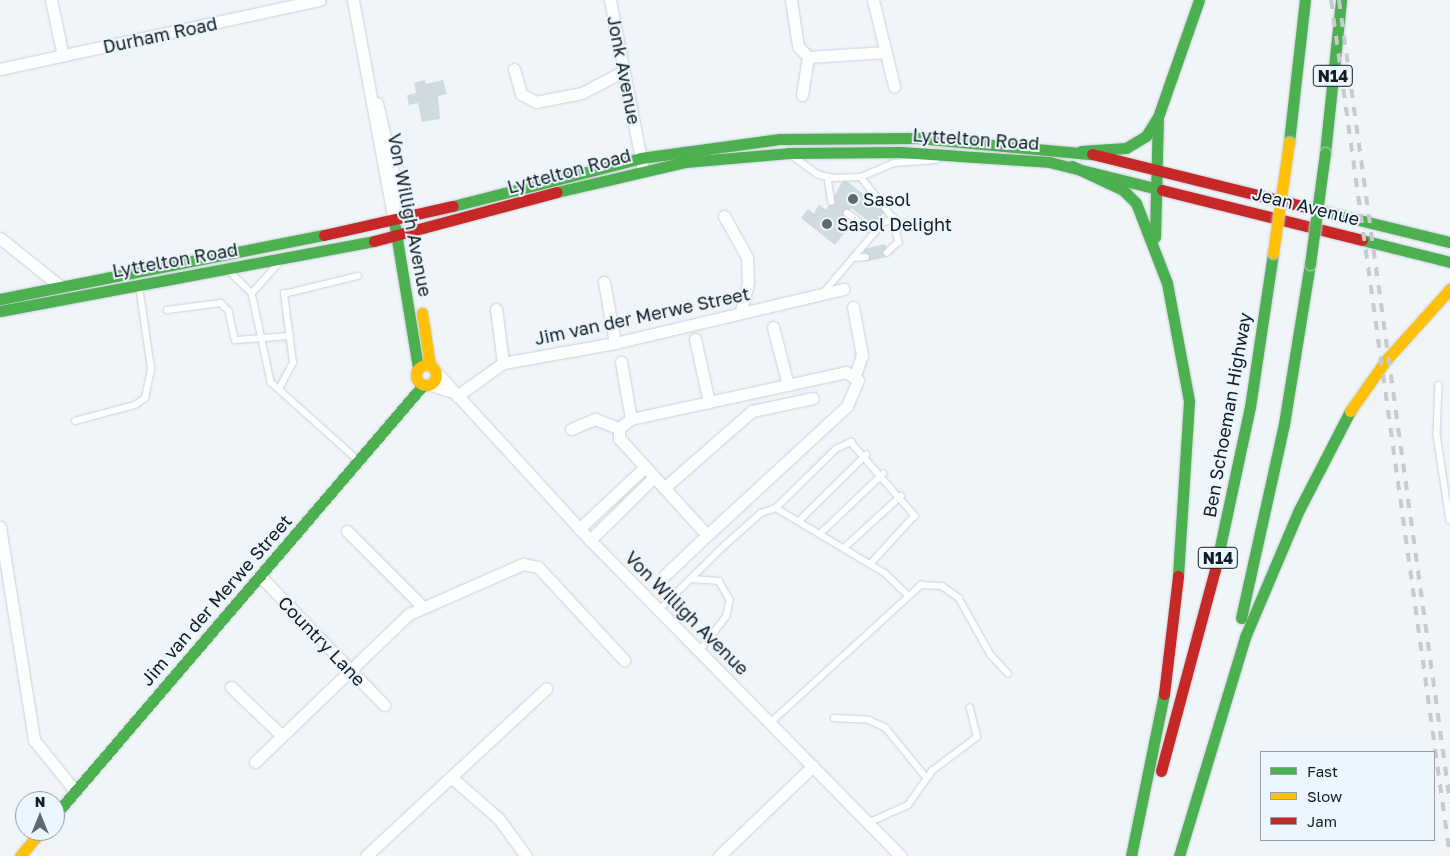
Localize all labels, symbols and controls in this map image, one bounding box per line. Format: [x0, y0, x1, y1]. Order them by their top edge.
street label: Durham Road [101, 12, 219, 58]
street label: Jonk Avenue [603, 14, 645, 126]
road number: N14 [1312, 62, 1354, 90]
street label: Lyttelton Road [912, 124, 1040, 154]
street label: Von Willigh Avenue [384, 131, 436, 299]
street label: Lyttelton Road [505, 144, 633, 198]
street label: Jean Avenue [1250, 182, 1362, 230]
place label: Sasol [863, 188, 911, 210]
marker: Sasol [847, 193, 859, 205]
place label: Sasol Delight [837, 213, 952, 235]
marker: Sasol Delight [821, 218, 833, 230]
street label: Lyttelton Road [111, 238, 239, 282]
street label: Jim van der Merwe Street [532, 283, 752, 349]
street label: Ben Schoeman Highway [1198, 311, 1256, 519]
street label: Jim van der Merwe Street [136, 510, 296, 690]
road number: N14 [1197, 544, 1239, 572]
street label: Von Willigh Avenue [621, 547, 753, 679]
street label: Country Lane [274, 592, 370, 690]
legend [1260, 751, 1435, 841]
text: Fast [1307, 762, 1338, 780]
text: Slow [1307, 787, 1342, 805]
north arrow [15, 791, 65, 841]
text: N [35, 793, 45, 810]
text: Jam [1307, 812, 1337, 830]

